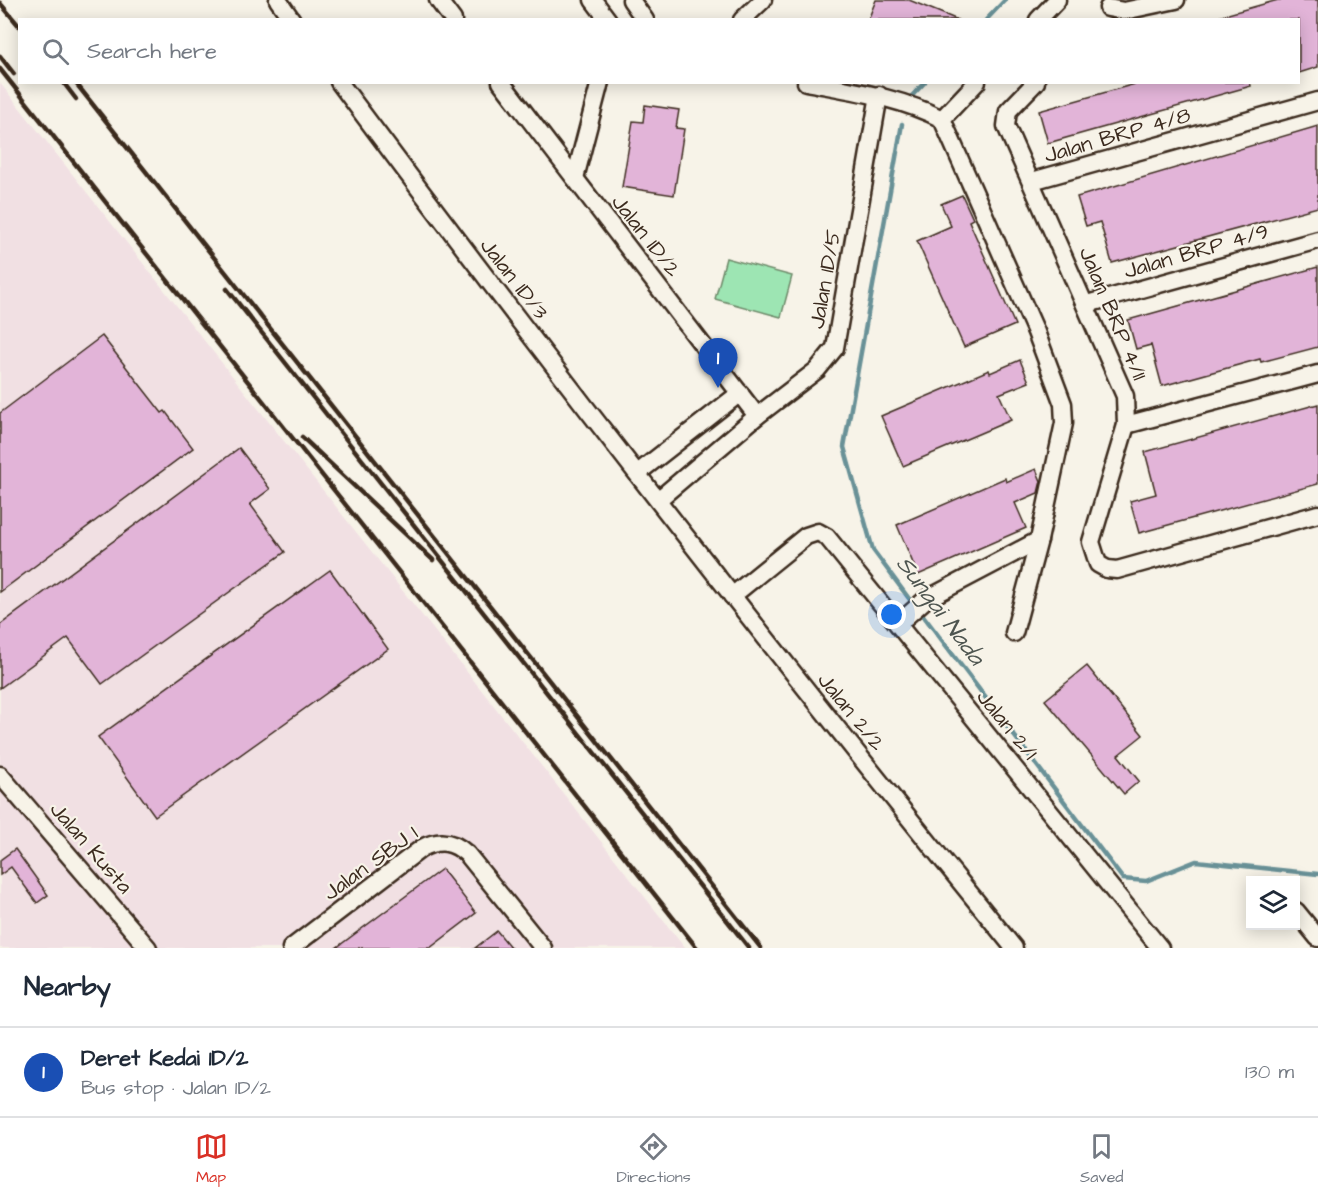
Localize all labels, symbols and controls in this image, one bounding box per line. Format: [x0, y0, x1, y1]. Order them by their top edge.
search box [18, 18, 1300, 84]
icon: search [39, 35, 72, 68]
text: Search here [87, 36, 217, 67]
street label: Jalan BRP 4/8 [1041, 100, 1194, 171]
street label: Jalan 1D/2 [604, 188, 688, 284]
street label: Jalan BRP 4/9 [1121, 216, 1272, 287]
street label: Jalan 1D/5 [802, 227, 849, 331]
street label: Jalan 1D/3 [472, 232, 555, 326]
street label: Jalan BRP 4/11 [1071, 242, 1155, 385]
pin: 1 [698, 338, 738, 388]
water label: Sungai Nada [887, 549, 994, 674]
your location [877, 600, 906, 629]
street label: Jalan 2/2 [810, 666, 892, 758]
street label: Jalan 2/1 [969, 683, 1045, 767]
street label: Jalan Kusta [42, 795, 140, 901]
street label: Jalan SBJ 1 [317, 818, 425, 908]
map controls [1246, 876, 1300, 930]
button: layers [1246, 876, 1300, 930]
text: Nearby [24, 969, 111, 1005]
text: Deret Kedai 1D/2 [81, 1043, 248, 1074]
text: 1 [42, 1058, 45, 1086]
text: 130 m [1245, 1058, 1294, 1086]
text: Bus stop · Jalan 1D/2 [81, 1074, 271, 1102]
tab: Map [195, 1130, 228, 1188]
tab: Directions [617, 1130, 691, 1188]
tab: Saved [1080, 1130, 1123, 1188]

